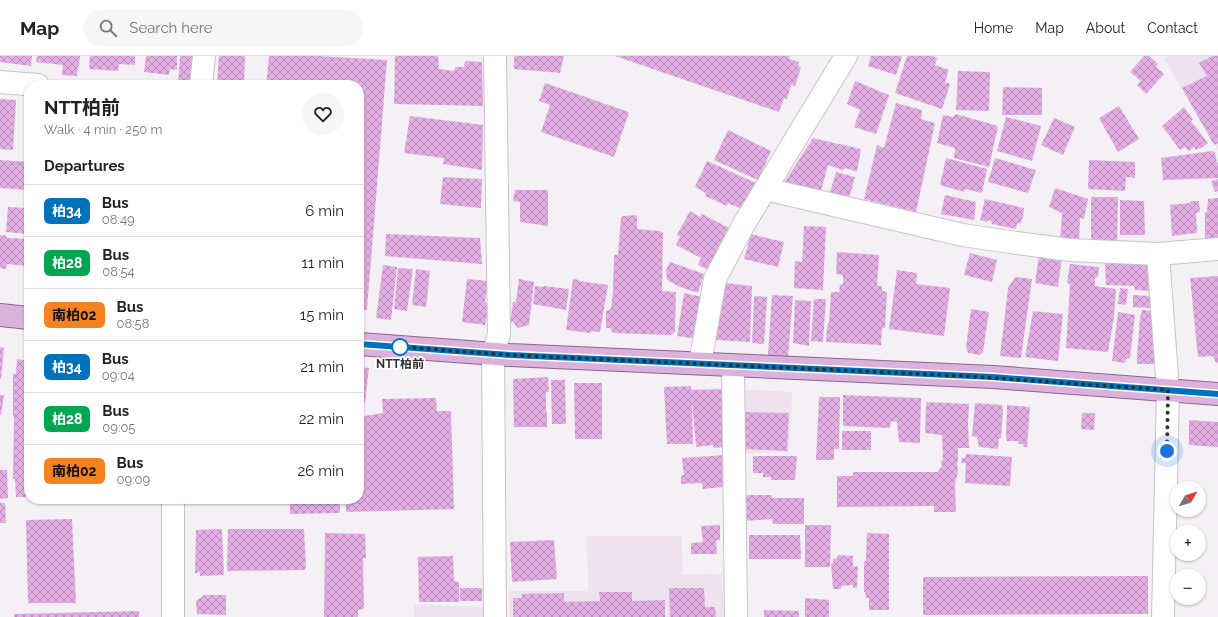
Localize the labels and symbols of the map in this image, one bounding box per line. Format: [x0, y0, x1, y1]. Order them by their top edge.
marker: NTT柏前 [391, 338, 409, 356]
place label: NTT柏前 [376, 357, 424, 371]
your location [1157, 441, 1177, 461]
north arrow [1170, 481, 1206, 517]

